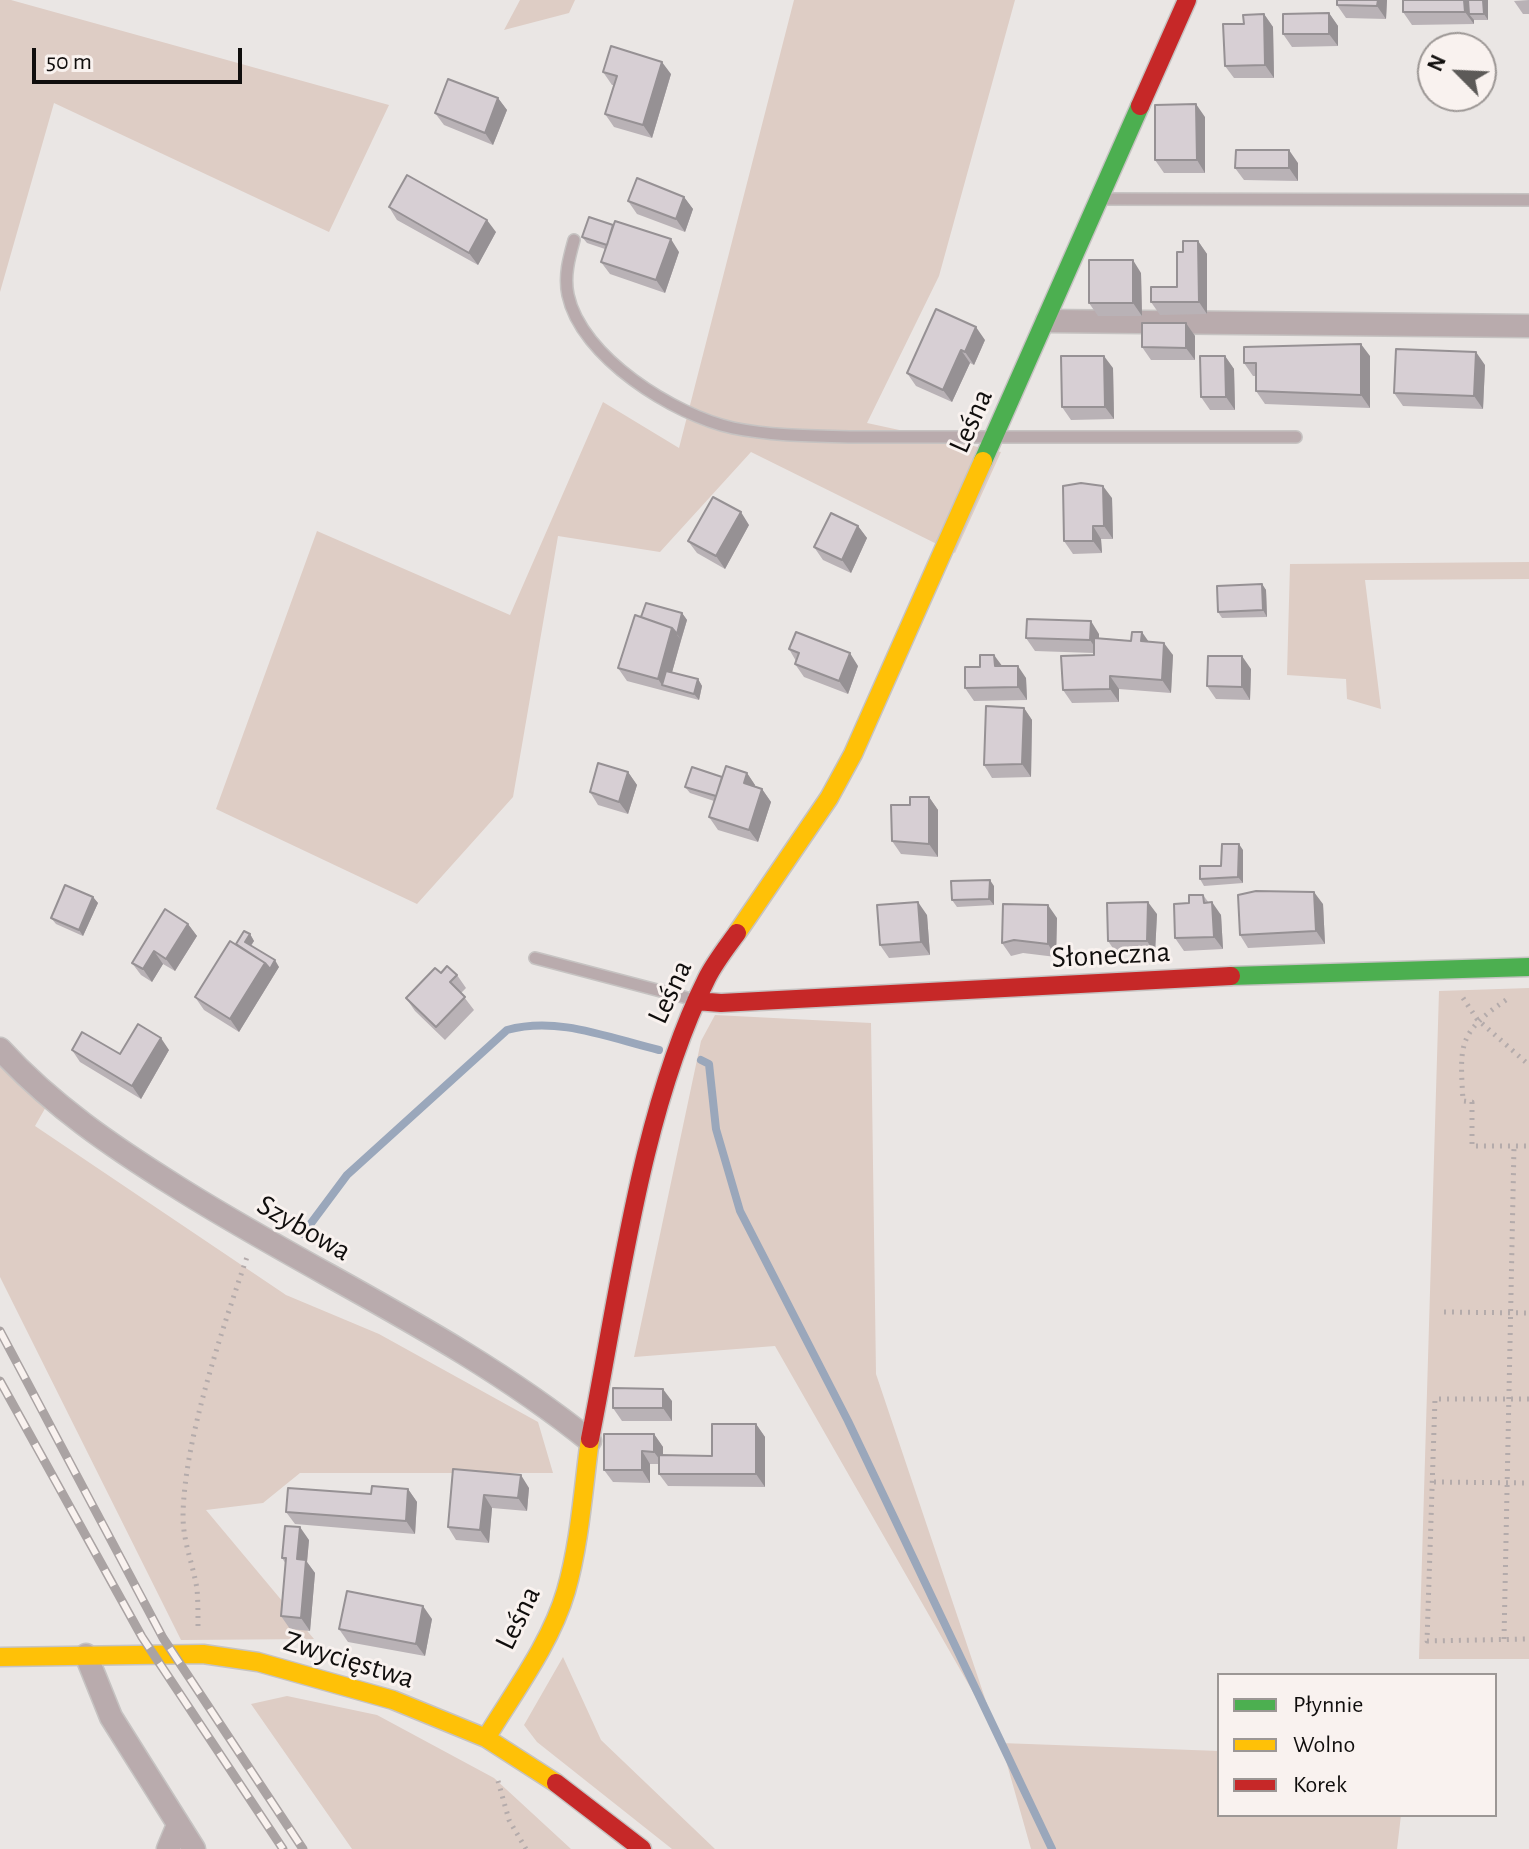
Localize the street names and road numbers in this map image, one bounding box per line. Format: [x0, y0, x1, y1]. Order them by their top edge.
street label: Leśna [941, 383, 1001, 459]
street label: Słoneczna [1051, 934, 1171, 976]
street label: Leśna [640, 954, 700, 1030]
street label: Szybowa [251, 1187, 357, 1269]
street label: Leśna [487, 1580, 549, 1656]
street label: Zwycięstwa [279, 1623, 419, 1697]

